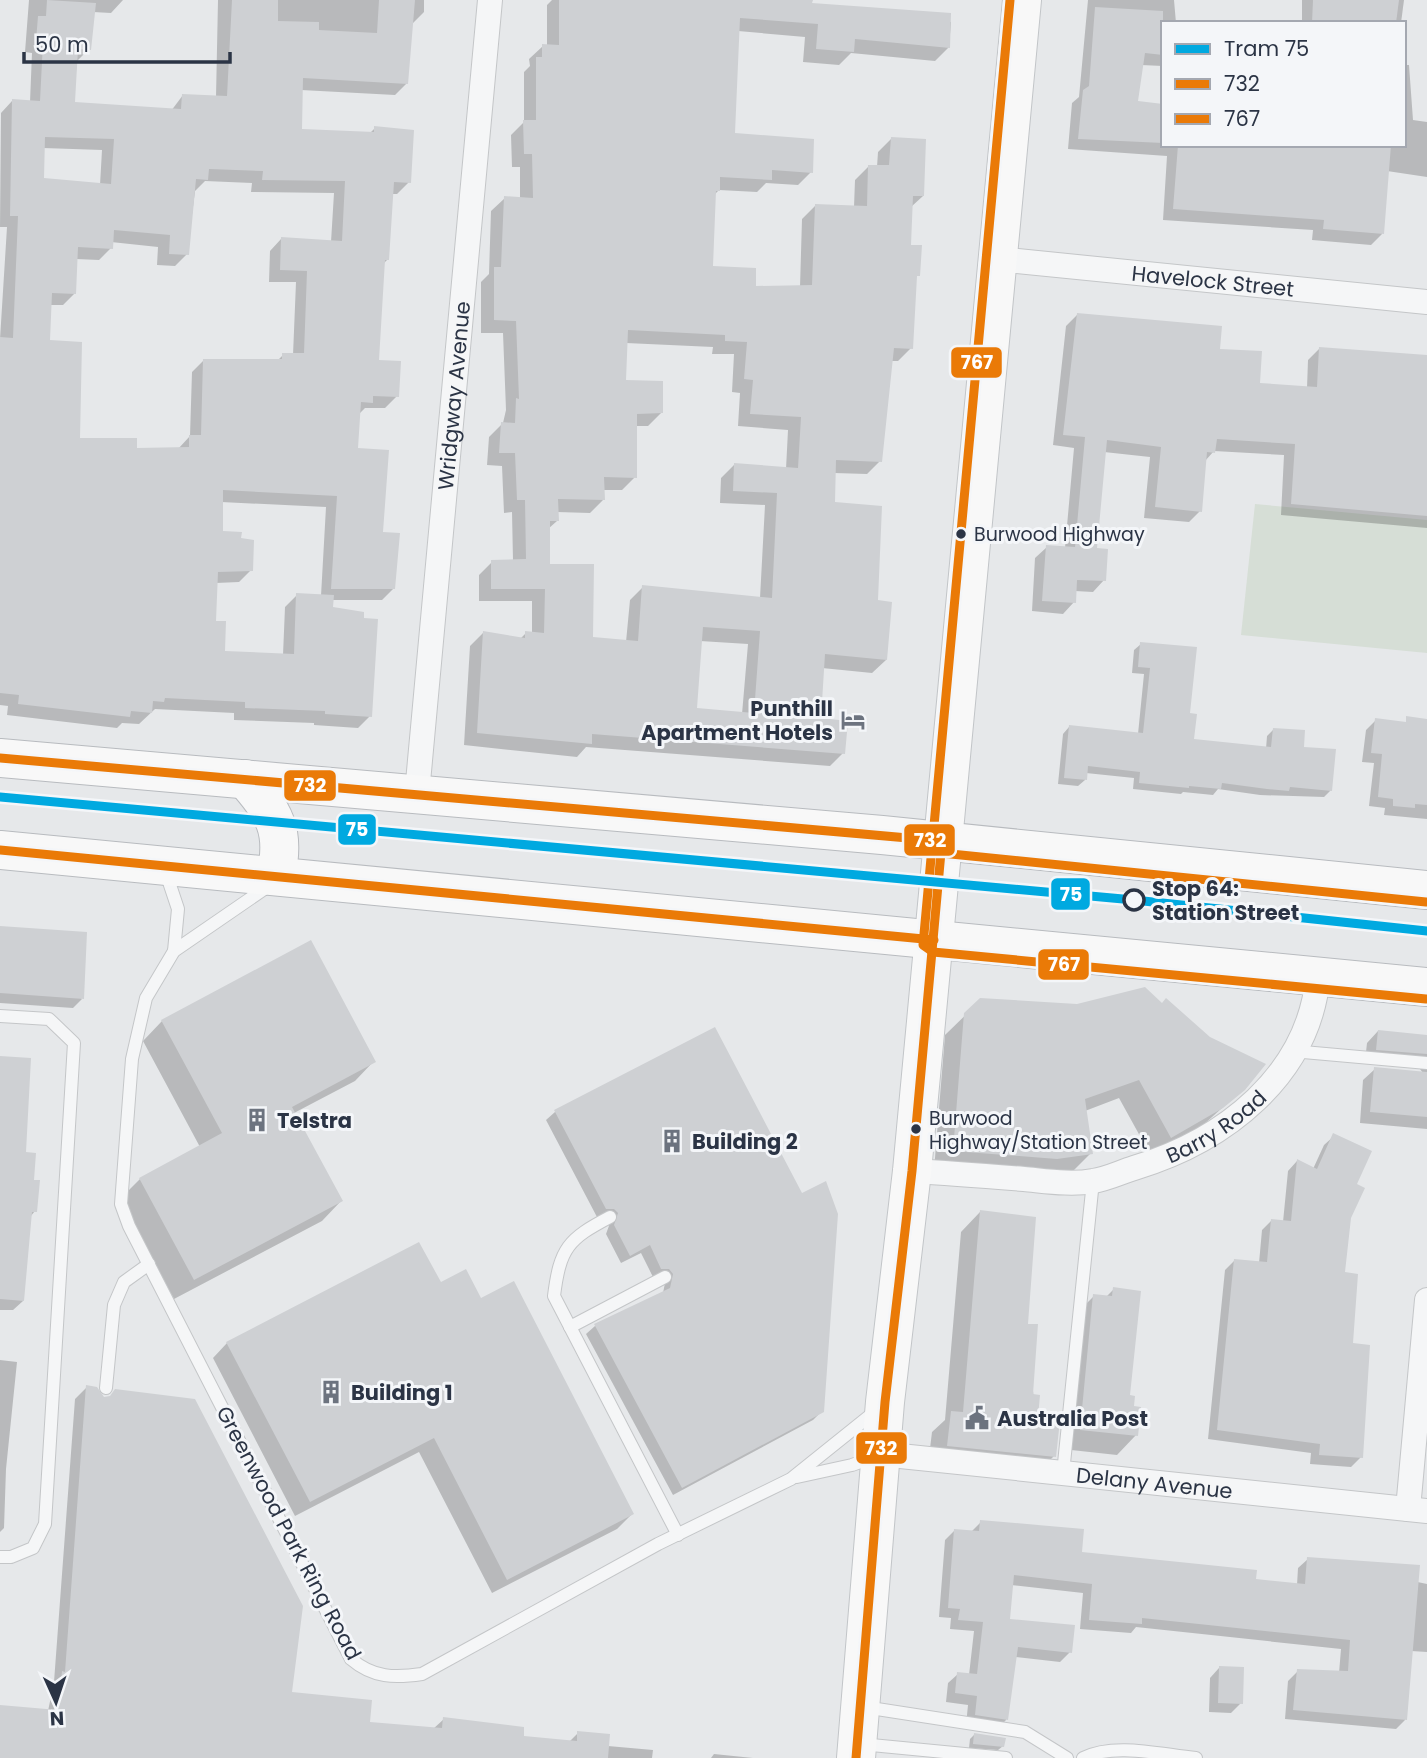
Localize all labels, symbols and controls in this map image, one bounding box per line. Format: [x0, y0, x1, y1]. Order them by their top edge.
scale bar [24, 21, 231, 65]
legend [1161, 21, 1406, 147]
text: 50 m [35, 30, 89, 59]
text: Tram 75 [1224, 34, 1309, 63]
text: 732 [1224, 69, 1260, 98]
text: 767 [1224, 104, 1260, 133]
street label: Havelock Street [1130, 258, 1295, 303]
street label: Wridgway Avenue [430, 300, 477, 491]
line badge: 767 [950, 346, 1003, 379]
text: 767 [961, 349, 993, 376]
place label: Burwood Highway [974, 521, 1145, 548]
marker: Burwood Highway [954, 527, 968, 541]
place label: Punthill Apartment Hotels [641, 694, 833, 747]
hotel icon: Punthill Apartment Hotels [839, 706, 867, 734]
line badge: 732 [283, 769, 337, 802]
text: 732 [294, 772, 326, 799]
line badge: 75 [337, 813, 377, 846]
text: 75 [346, 816, 368, 843]
line badge: 732 [903, 823, 956, 857]
text: 732 [914, 827, 946, 854]
place label: Stop 64: Station Street [1152, 874, 1299, 927]
line badge: 75 [1050, 877, 1091, 911]
text: 75 [1060, 881, 1082, 908]
marker: Stop 64: Station Street [1123, 889, 1145, 911]
line badge: 767 [1037, 948, 1090, 981]
text: 767 [1048, 951, 1080, 978]
street label: Barry Road [1161, 1083, 1272, 1170]
place label: Burwood Highway/Station Street [929, 1105, 1148, 1156]
building icon: Telstra [243, 1106, 271, 1134]
place label: Telstra [277, 1106, 352, 1135]
marker: Burwood Highway/Station Street [909, 1122, 923, 1136]
building icon: Building 2 [658, 1127, 686, 1155]
place label: Building 2 [692, 1127, 798, 1156]
building icon: Building 1 [317, 1378, 345, 1406]
place label: Building 1 [351, 1378, 453, 1407]
street label: Greenwood Park Ring Road [210, 1401, 368, 1665]
public building icon: Australia Post [963, 1404, 991, 1432]
place label: Australia Post [997, 1404, 1148, 1433]
line badge: 732 [855, 1431, 908, 1465]
text: 732 [865, 1435, 897, 1462]
street label: Delany Avenue [1075, 1460, 1234, 1505]
north arrow [21, 1667, 91, 1737]
text: N [49, 1705, 65, 1732]

